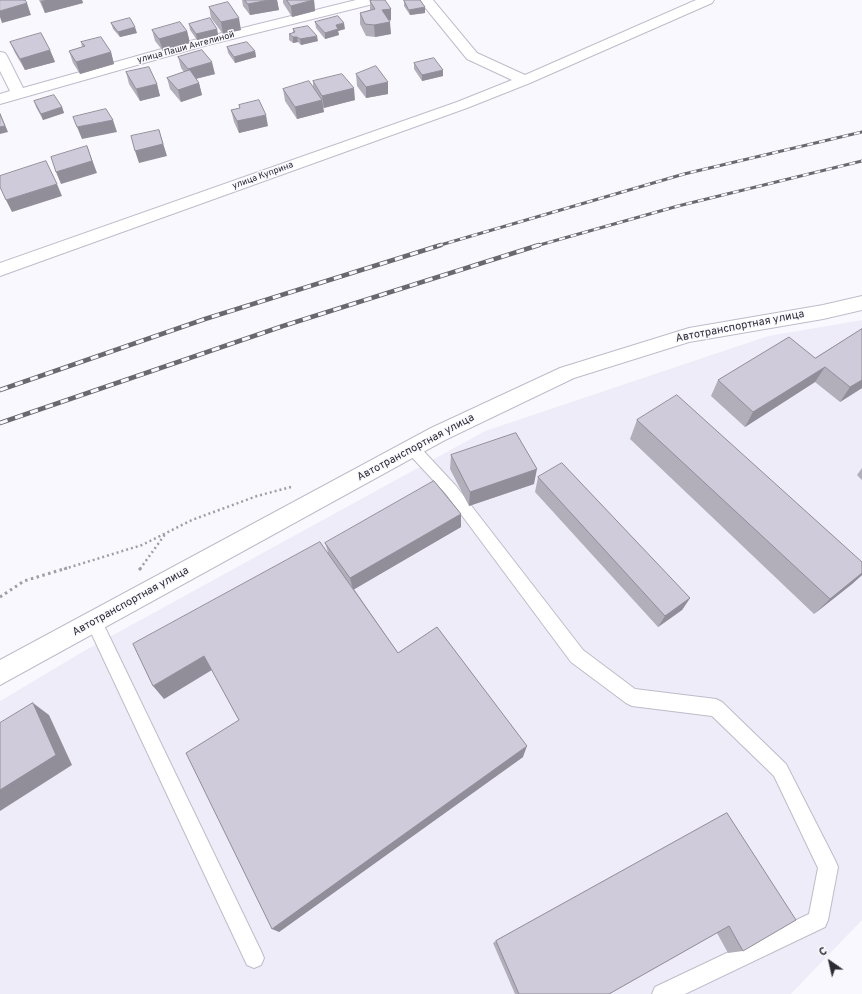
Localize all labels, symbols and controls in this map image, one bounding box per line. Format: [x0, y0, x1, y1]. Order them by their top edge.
street label: улица Паши Ангелиной [136, 30, 236, 66]
street label: улица Куприна [231, 160, 295, 192]
street label: Автотранспортная улица [674, 308, 806, 346]
street label: Автотранспортная улица [355, 411, 477, 485]
street label: Автотранспортная улица [71, 564, 191, 640]
north arrow [810, 942, 850, 982]
text: С [816, 944, 830, 960]

